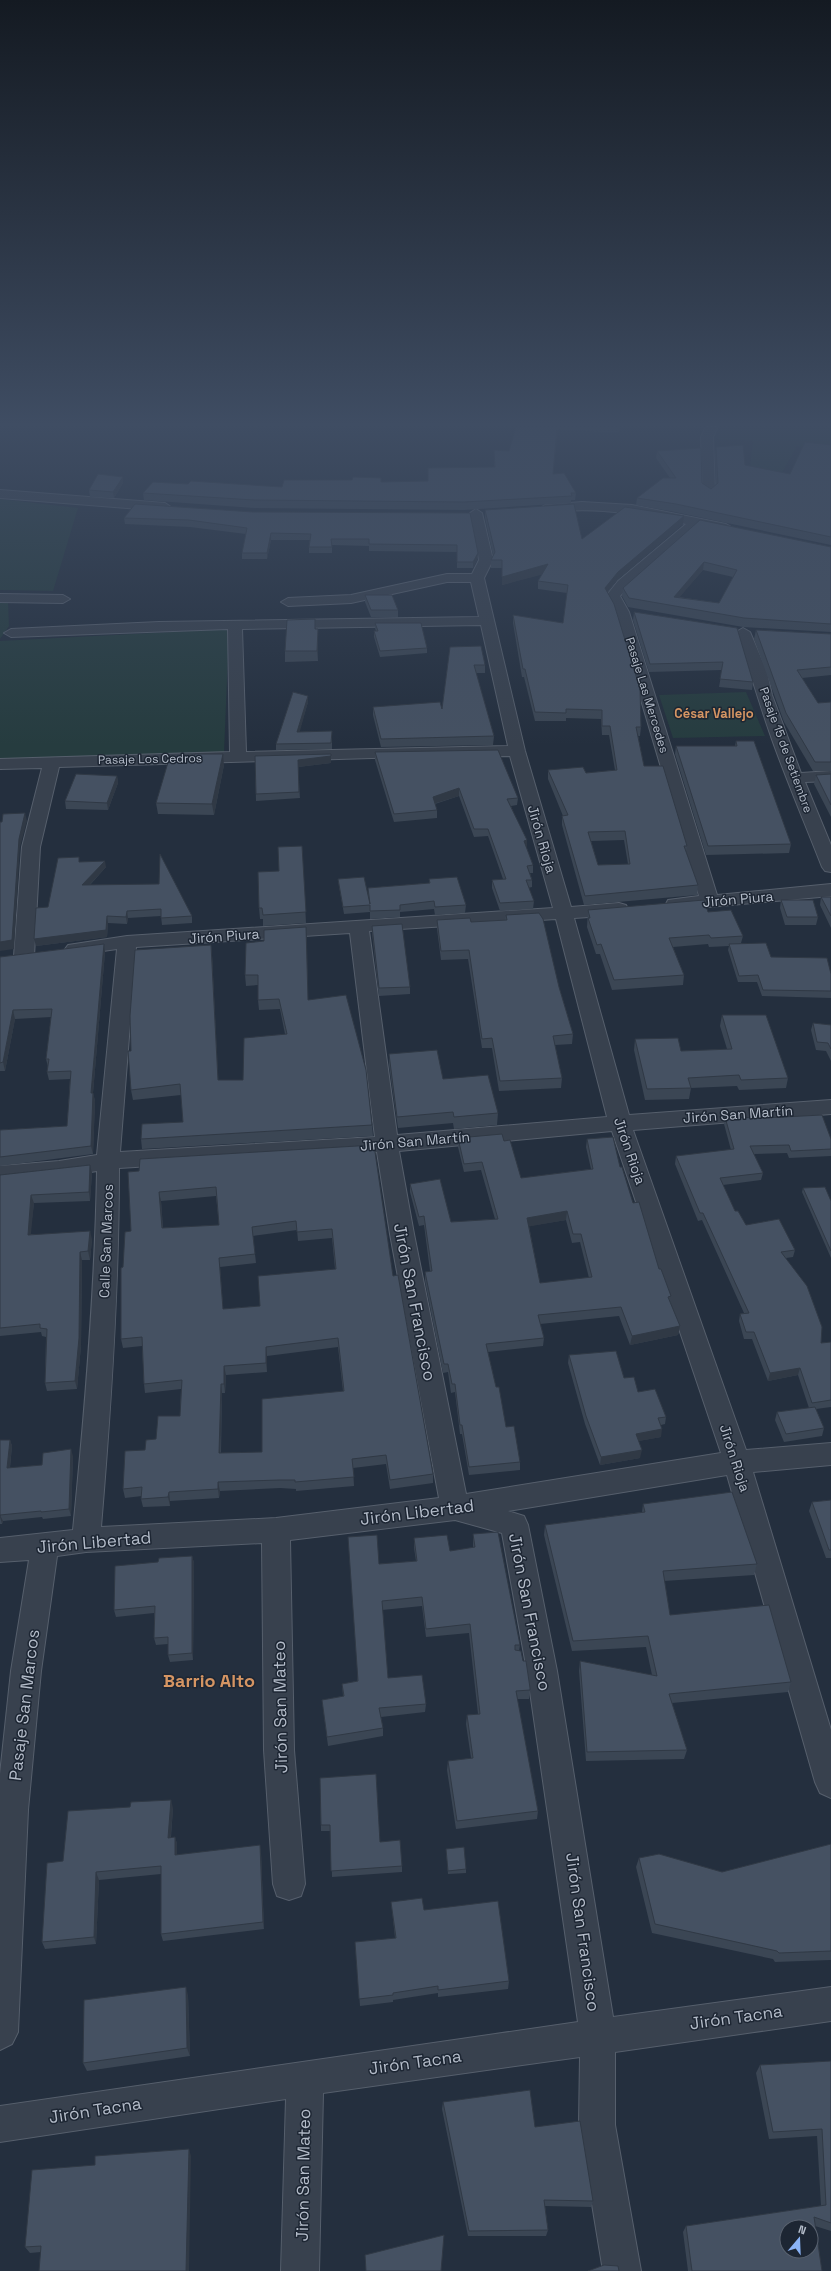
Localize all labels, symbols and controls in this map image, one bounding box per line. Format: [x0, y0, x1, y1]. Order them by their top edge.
street label: Pasaje Las Mercedes [622, 635, 672, 755]
street label: Pasaje 15 de Setiembre [756, 685, 816, 815]
district label: César Vallejo [674, 705, 754, 722]
street label: Pasaje Los Cedros [98, 750, 202, 768]
street label: Jirón Rioja [524, 803, 560, 875]
street label: Jirón Piura [702, 887, 774, 911]
street label: Jirón Piura [188, 925, 260, 947]
street label: Jirón San Martín [682, 1101, 794, 1127]
street label: Jirón Rioja [610, 1115, 650, 1187]
street label: Jirón San Martín [359, 1127, 471, 1155]
street label: Calle San Marcos [95, 1184, 117, 1298]
street label: Jirón San Francisco [389, 1221, 441, 1383]
street label: Jirón Rioja [716, 1422, 754, 1494]
street label: Jirón Libertad [359, 1494, 475, 1530]
street label: Jirón Libertad [36, 1526, 152, 1558]
street label: Jirón San Francisco [504, 1531, 556, 1693]
street label: Pasaje San Marcos [4, 1628, 44, 1782]
street label: Jirón San Mateo [268, 1640, 292, 1774]
district label: Barrio Alto [163, 1669, 255, 1692]
street label: Jirón San Francisco [561, 1851, 605, 2013]
street label: Jirón Tacna [688, 2000, 784, 2034]
street label: Jirón Tacna [367, 2045, 463, 2079]
street label: Jirón Tacna [47, 2092, 143, 2128]
street label: Jirón San Mateo [291, 2108, 315, 2242]
north arrow [779, 2219, 819, 2259]
text: N [796, 2222, 808, 2237]

